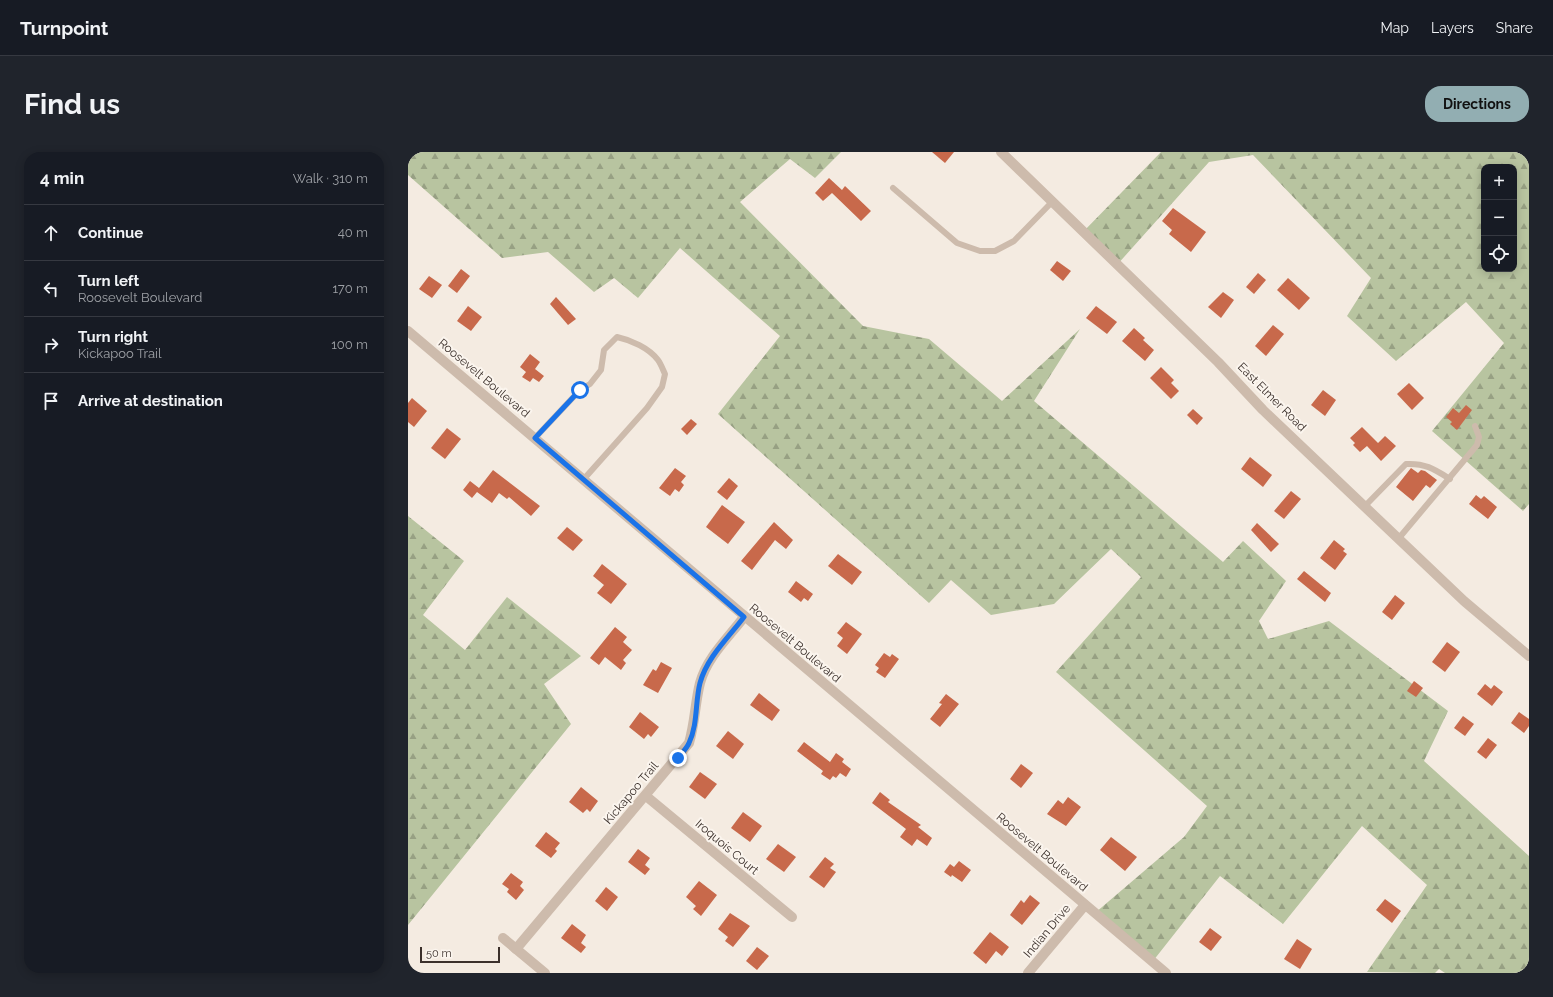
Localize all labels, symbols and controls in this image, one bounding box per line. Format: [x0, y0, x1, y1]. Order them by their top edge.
text: Turnpoint [20, 17, 108, 39]
text: Map [1381, 20, 1409, 36]
text: Layers [1431, 20, 1474, 36]
text: Share [1496, 20, 1533, 36]
button: Directions [1425, 86, 1529, 122]
text: Find us [24, 88, 120, 121]
map controls [1481, 164, 1517, 272]
button: + [1481, 164, 1517, 200]
text: 4 min [40, 168, 84, 188]
text: Walk · 310 m [293, 171, 368, 186]
button: − [1481, 200, 1517, 236]
icon: ahead [40, 222, 62, 244]
text: Continue [78, 224, 143, 242]
text: 40 m [338, 225, 368, 240]
button: locate [1481, 236, 1517, 272]
text: Turn left [78, 272, 139, 290]
icon: left [40, 278, 62, 300]
text: 170 m [332, 281, 368, 296]
text: Roosevelt Boulevard [78, 290, 202, 305]
text: Turn right [78, 328, 148, 346]
icon: right [40, 334, 62, 356]
street label: Roosevelt Boulevard [436, 336, 532, 420]
text: 100 m [331, 337, 368, 352]
text: Kickapoo Trail [78, 346, 161, 361]
street label: East Elmer Road [1235, 360, 1309, 434]
route start [571, 381, 589, 399]
icon: arrive [40, 390, 62, 412]
text: Arrive at destination [78, 392, 223, 410]
street label: Roosevelt Boulevard [747, 601, 843, 685]
route end [669, 749, 687, 767]
street label: Kickapoo Trail [601, 758, 662, 827]
street label: Roosevelt Boulevard [994, 810, 1090, 894]
street label: Iroquois Court [693, 817, 761, 877]
street label: Indian Drive [1021, 901, 1073, 961]
scale bar [420, 945, 500, 964]
text: 50 m [426, 947, 452, 960]

